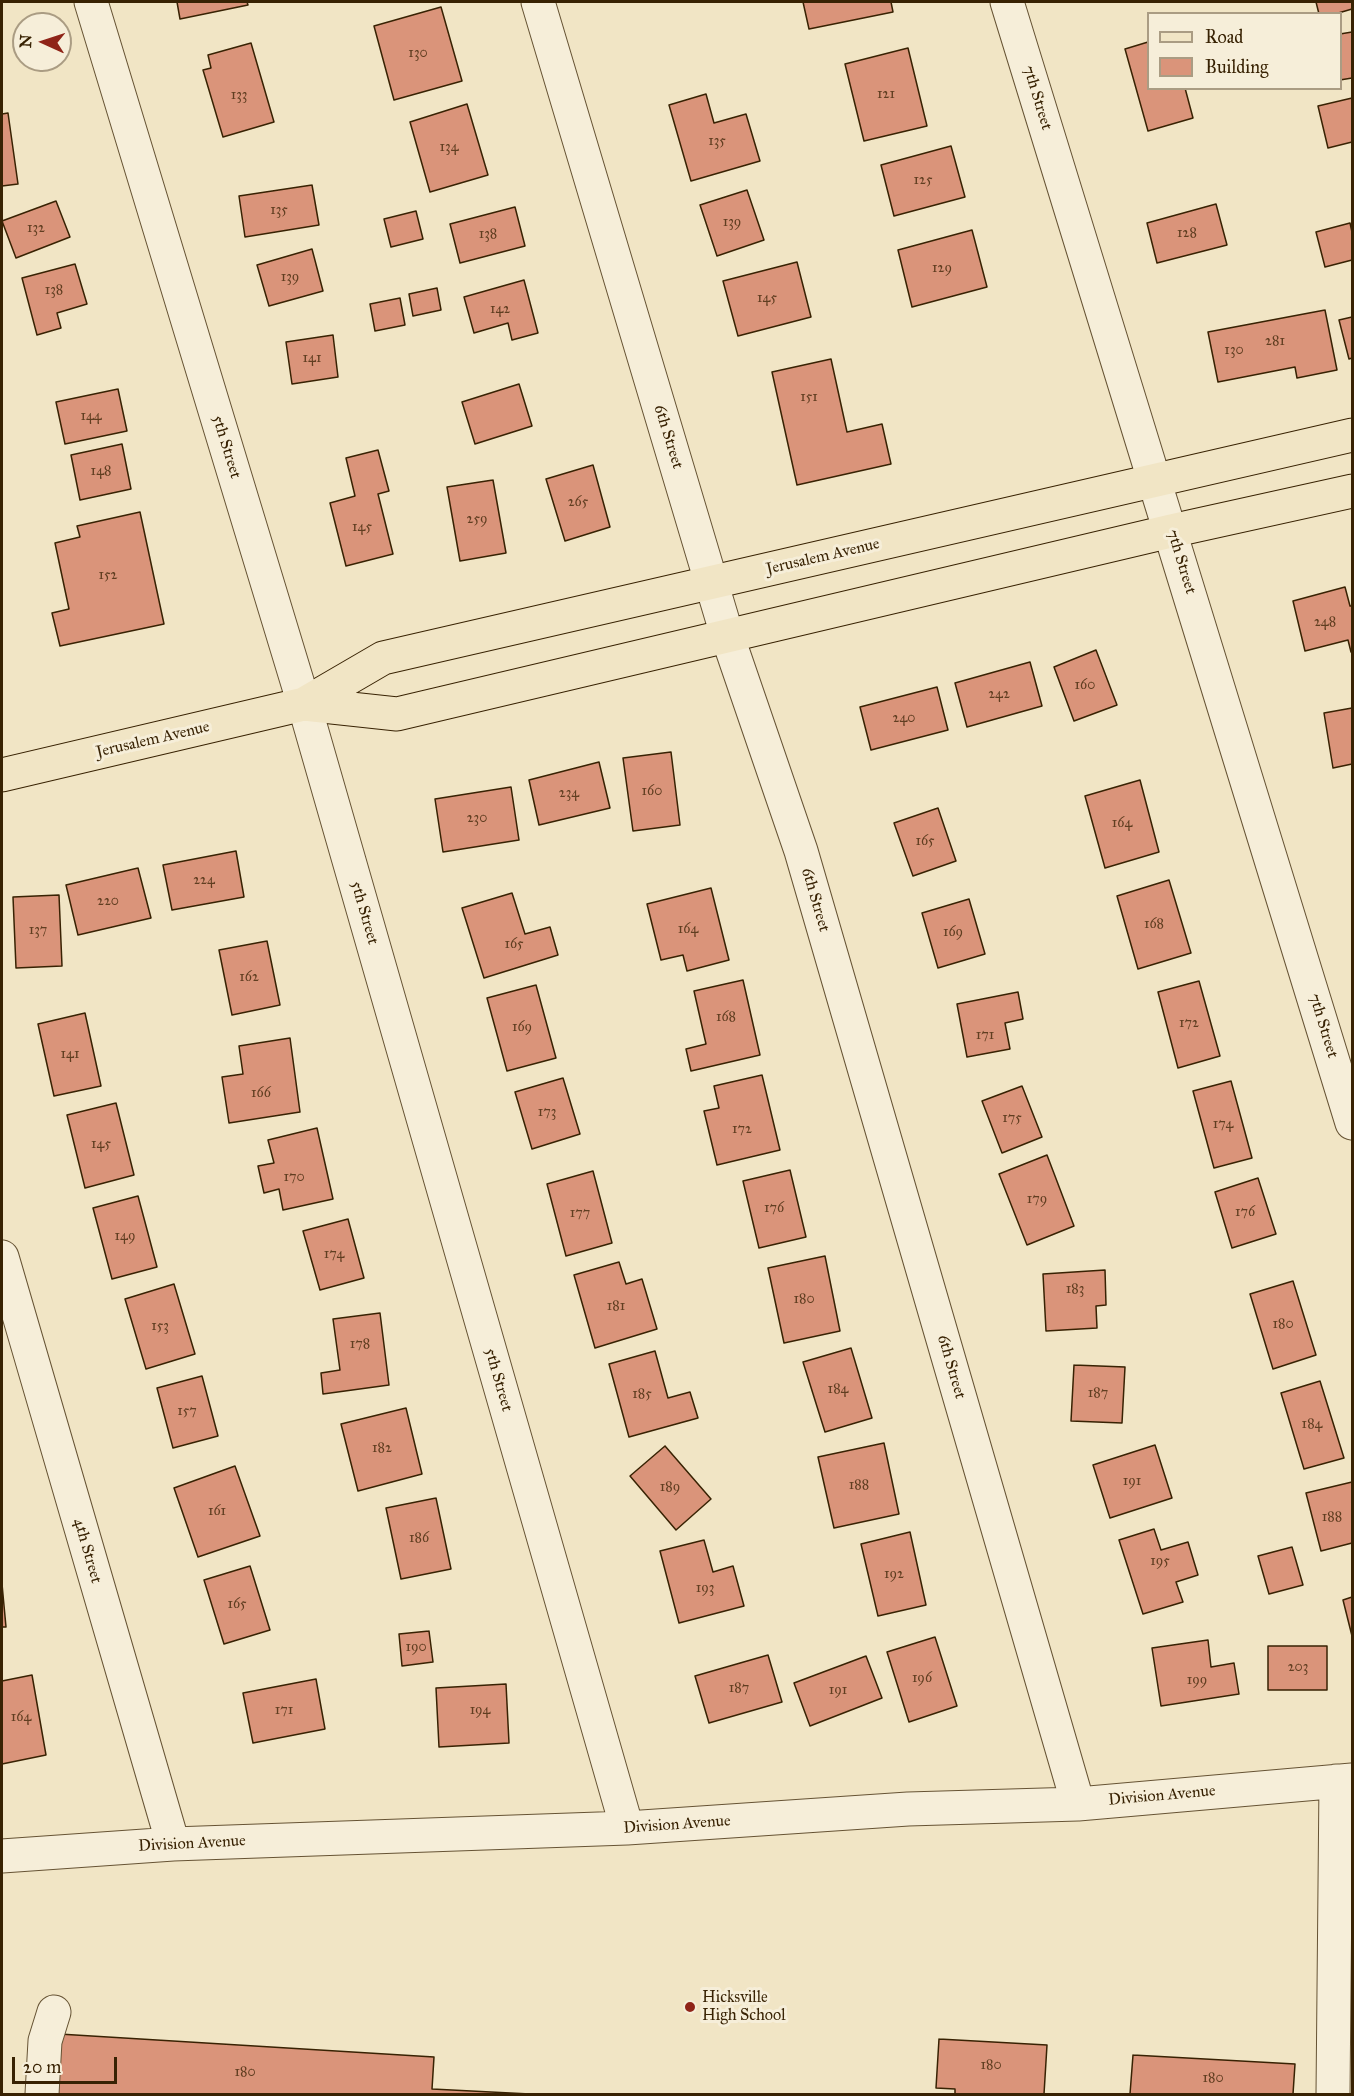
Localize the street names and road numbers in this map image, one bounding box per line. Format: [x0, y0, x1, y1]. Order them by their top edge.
street label: 7th Street [1018, 63, 1056, 133]
street label: 6th Street [649, 403, 687, 471]
street label: 5th Street [207, 413, 245, 481]
street label: 7th Street [1162, 527, 1200, 597]
street label: Jerusalem Avenue [764, 535, 882, 579]
street label: Jerusalem Avenue [94, 718, 212, 762]
street label: 6th Street [797, 866, 833, 934]
street label: 5th Street [346, 879, 382, 947]
street label: 7th Street [1304, 991, 1342, 1061]
street label: 6th Street [933, 1333, 969, 1401]
street label: 5th Street [480, 1346, 516, 1414]
street label: 4th Street [69, 1516, 105, 1586]
street label: Division Avenue [1108, 1782, 1216, 1810]
street label: Division Avenue [623, 1812, 731, 1838]
street label: Division Avenue [138, 1832, 246, 1856]

